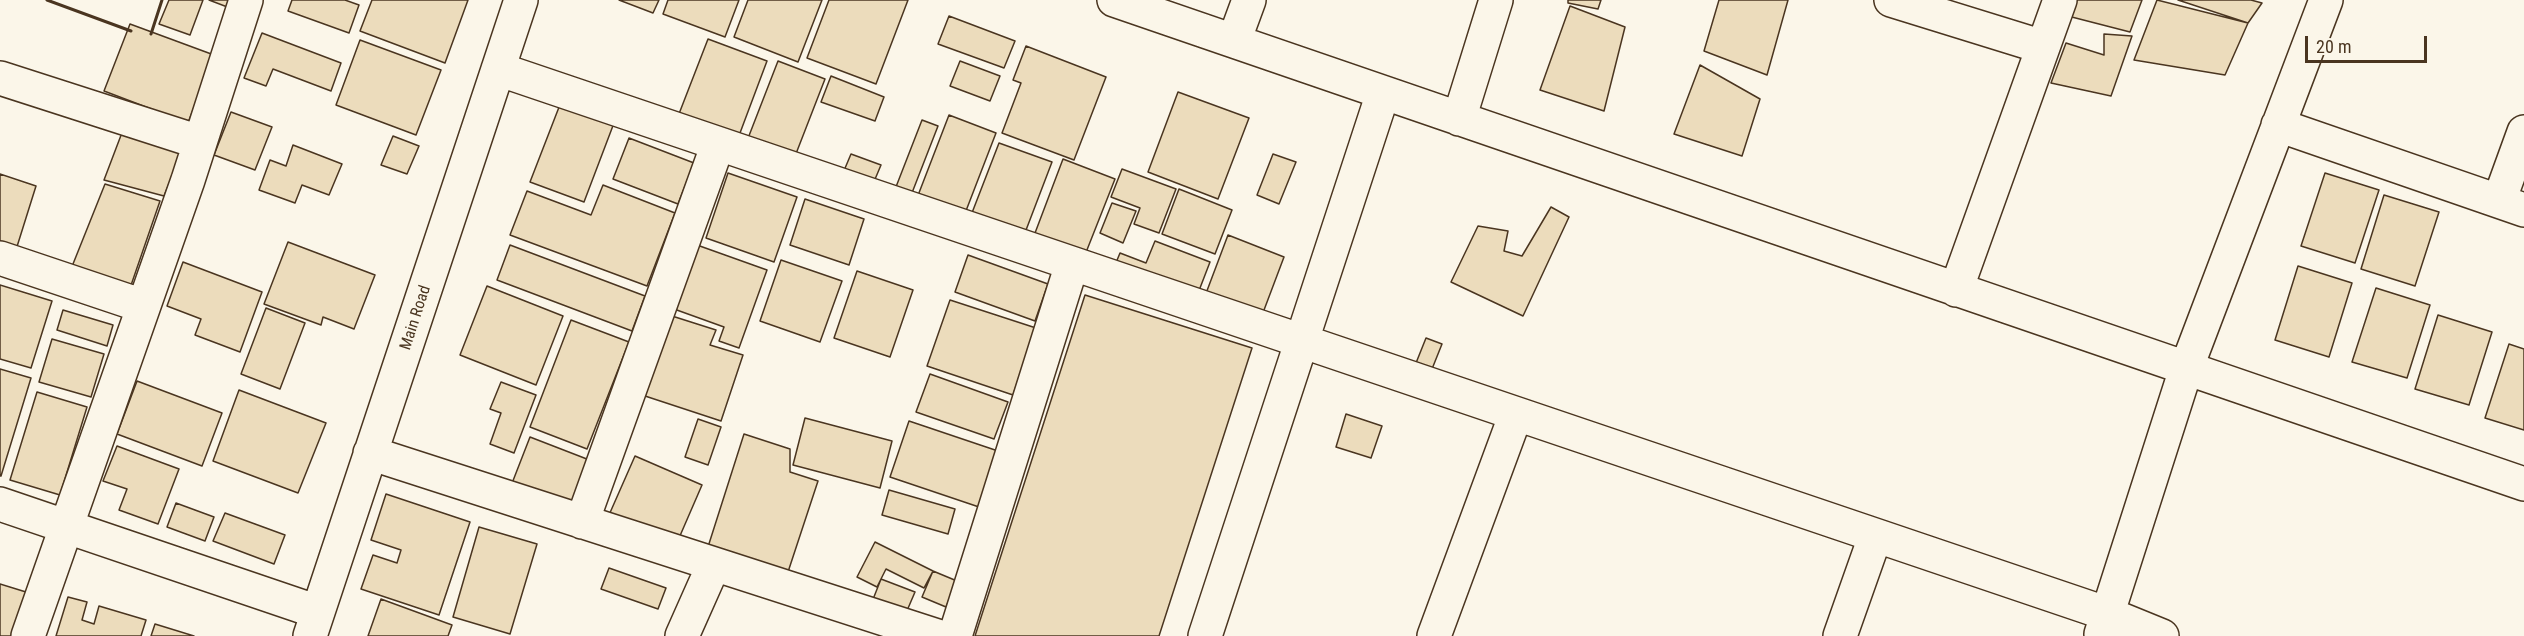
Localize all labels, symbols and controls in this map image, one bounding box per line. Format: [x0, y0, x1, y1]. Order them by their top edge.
scale bar [2308, 24, 2430, 62]
text: 20 m [2316, 36, 2351, 57]
street label: Main Road [397, 283, 435, 353]

